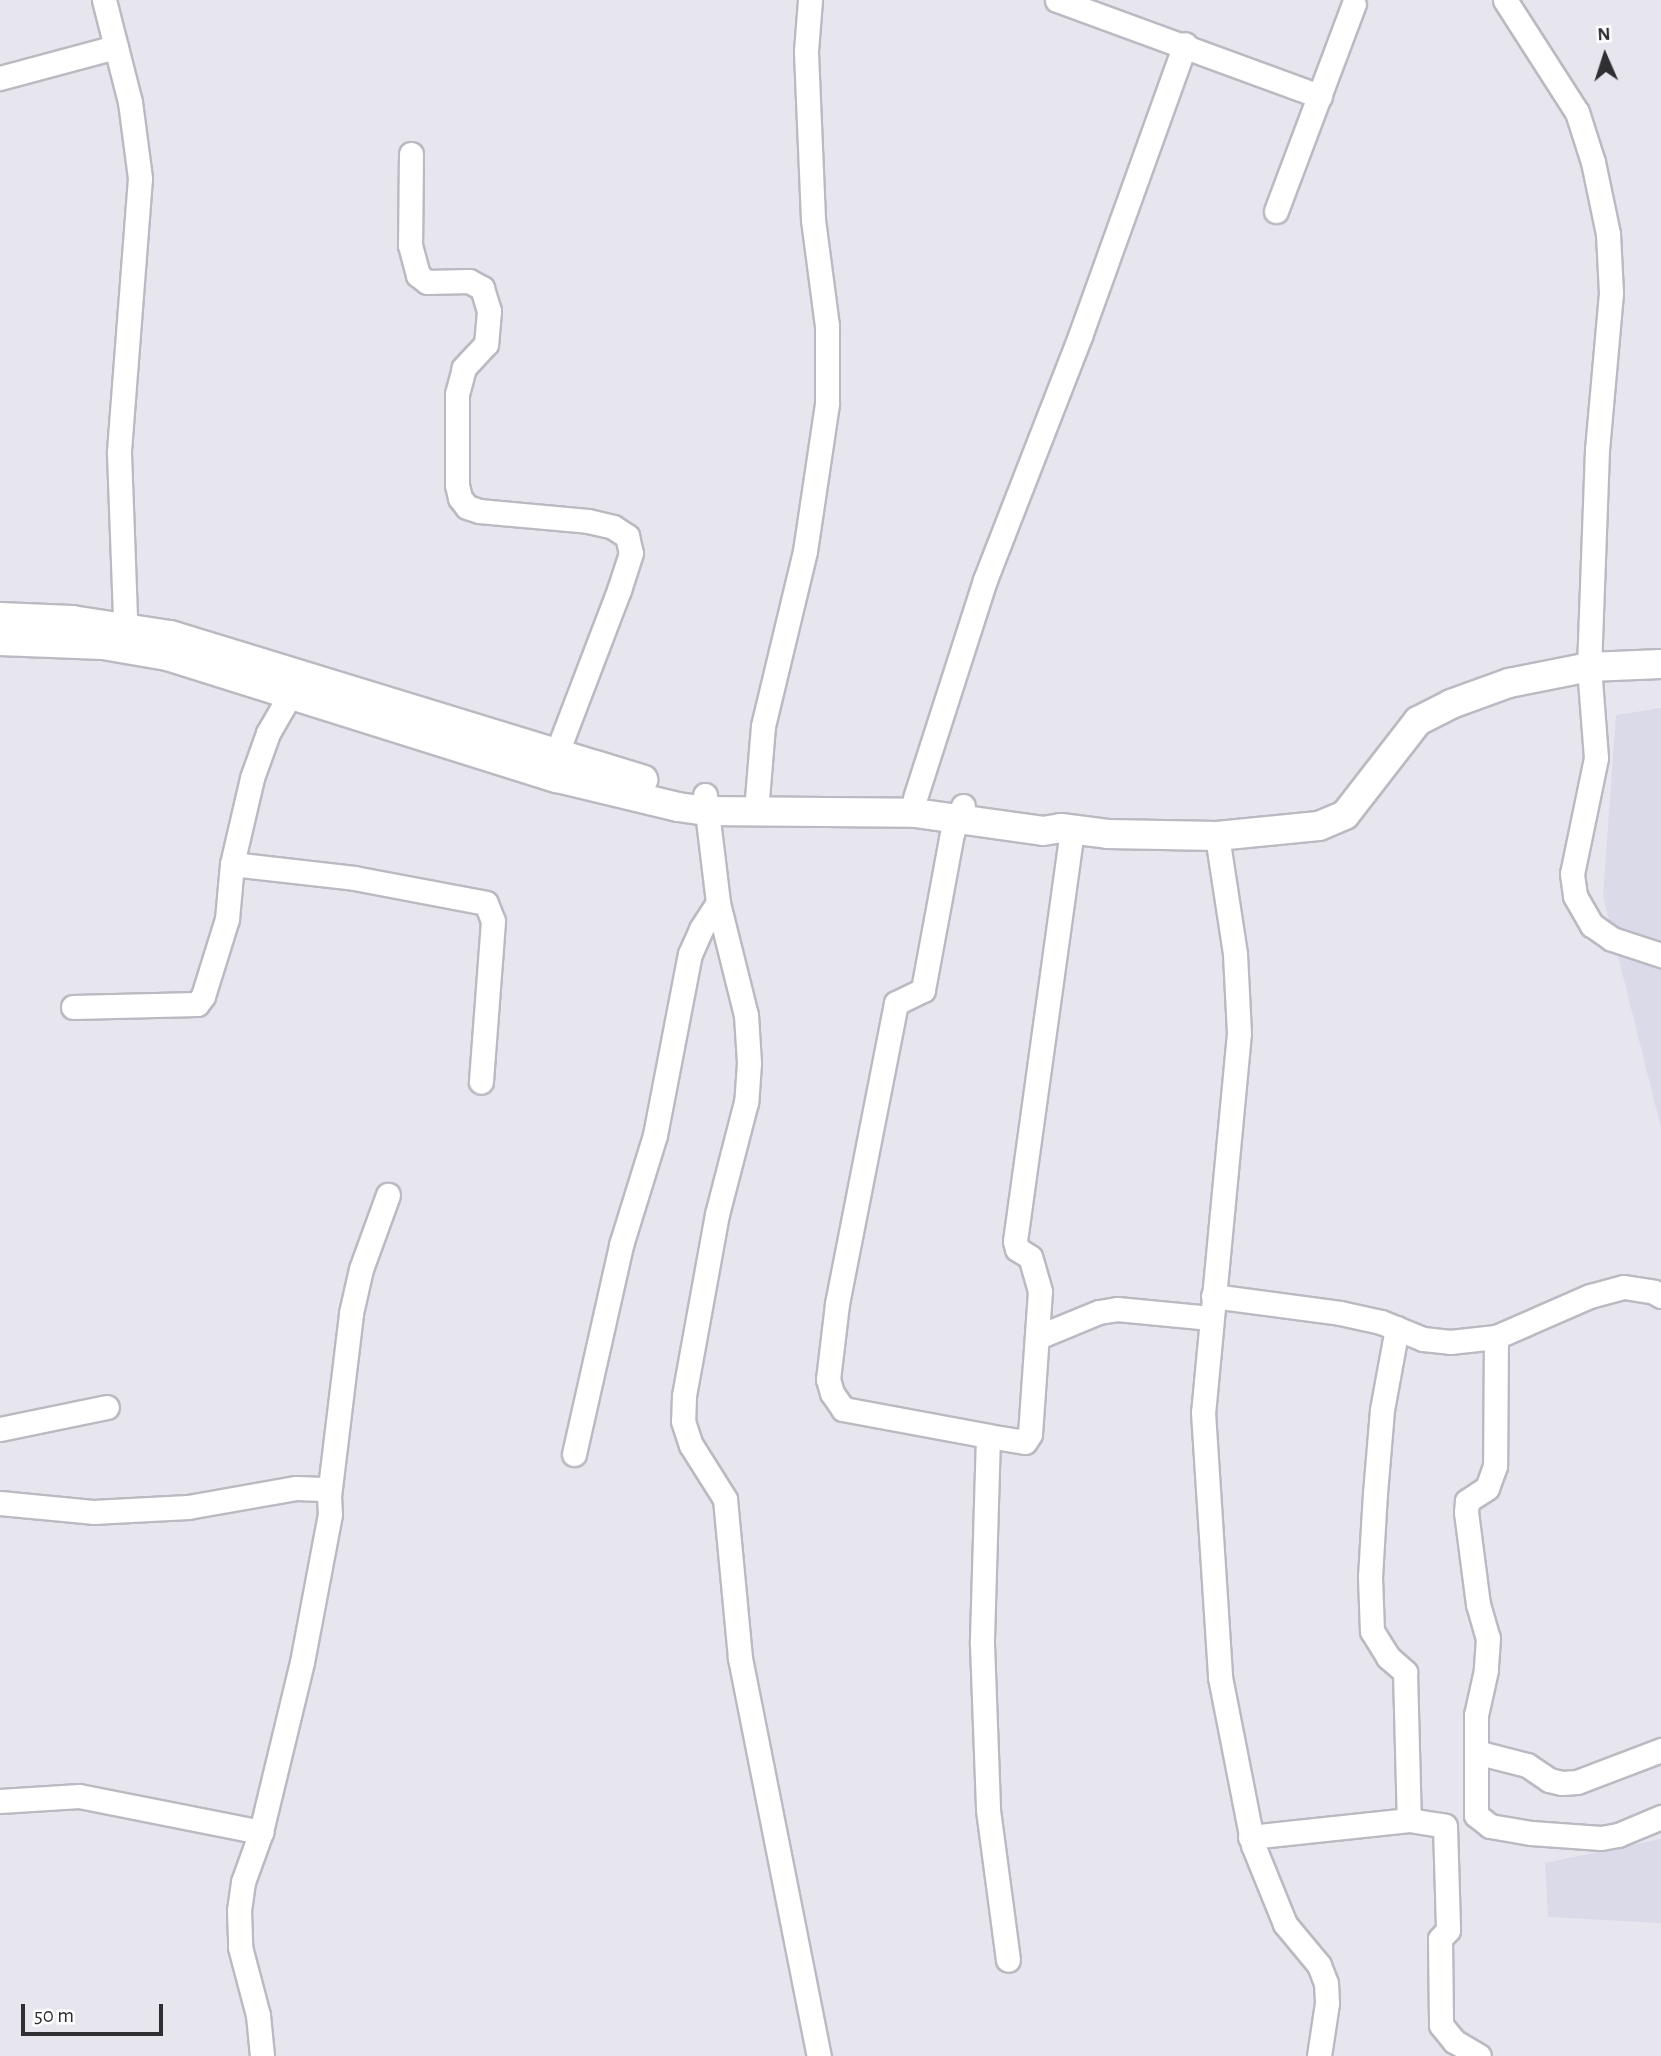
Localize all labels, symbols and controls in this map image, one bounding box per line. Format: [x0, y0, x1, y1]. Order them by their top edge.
north arrow [1570, 21, 1640, 91]
text: N [1597, 25, 1611, 44]
scale bar [24, 1990, 166, 2034]
text: 50 m [34, 2005, 74, 2026]

